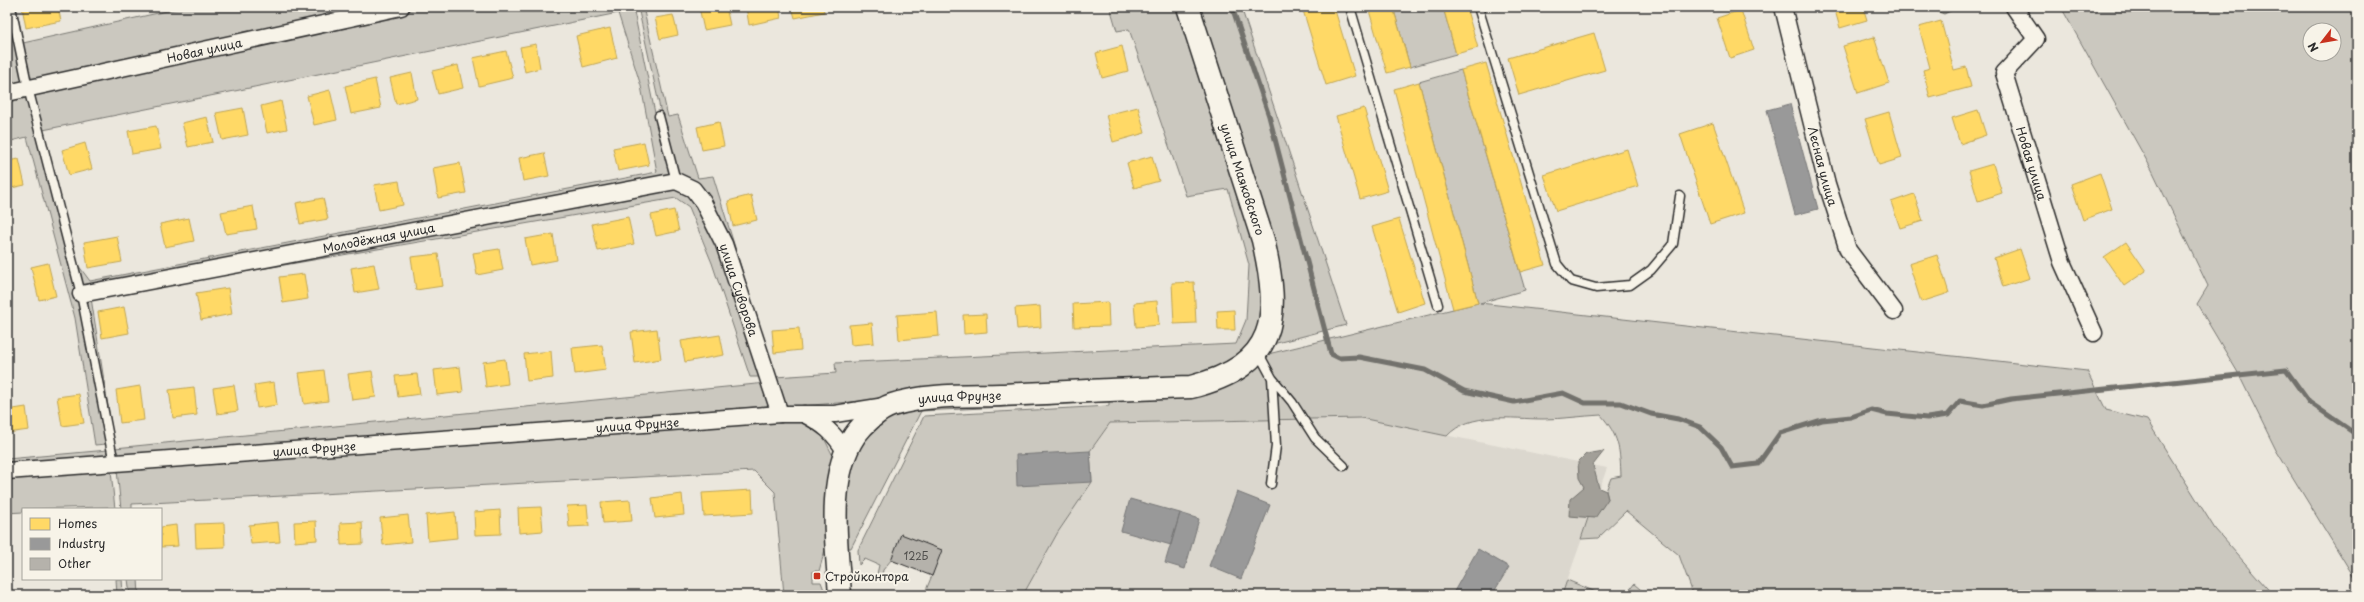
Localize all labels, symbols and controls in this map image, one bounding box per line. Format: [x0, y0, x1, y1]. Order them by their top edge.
north arrow [2302, 22, 2342, 62]
street label: Новая улица [165, 33, 244, 67]
text: N [2303, 39, 2323, 56]
street label: улица Маяковского [1216, 121, 1270, 238]
street label: Лесная улица [1804, 124, 1843, 209]
street label: Новая улица [2012, 124, 2052, 203]
street label: Молодёжная улица [321, 218, 437, 257]
street label: улица Суворова [715, 241, 763, 339]
street label: улица Фрунзе [916, 386, 1001, 408]
street label: улица Фрунзе [595, 412, 680, 437]
street label: улица Фрунзе [272, 436, 356, 460]
legend [22, 508, 162, 580]
text: Homes [58, 514, 97, 532]
text: Industry [58, 534, 106, 552]
house number: 122Б [904, 548, 929, 563]
text: Other [58, 554, 91, 572]
place label: Стройконтора [825, 567, 909, 585]
marker: Стройконтора [812, 571, 822, 581]

